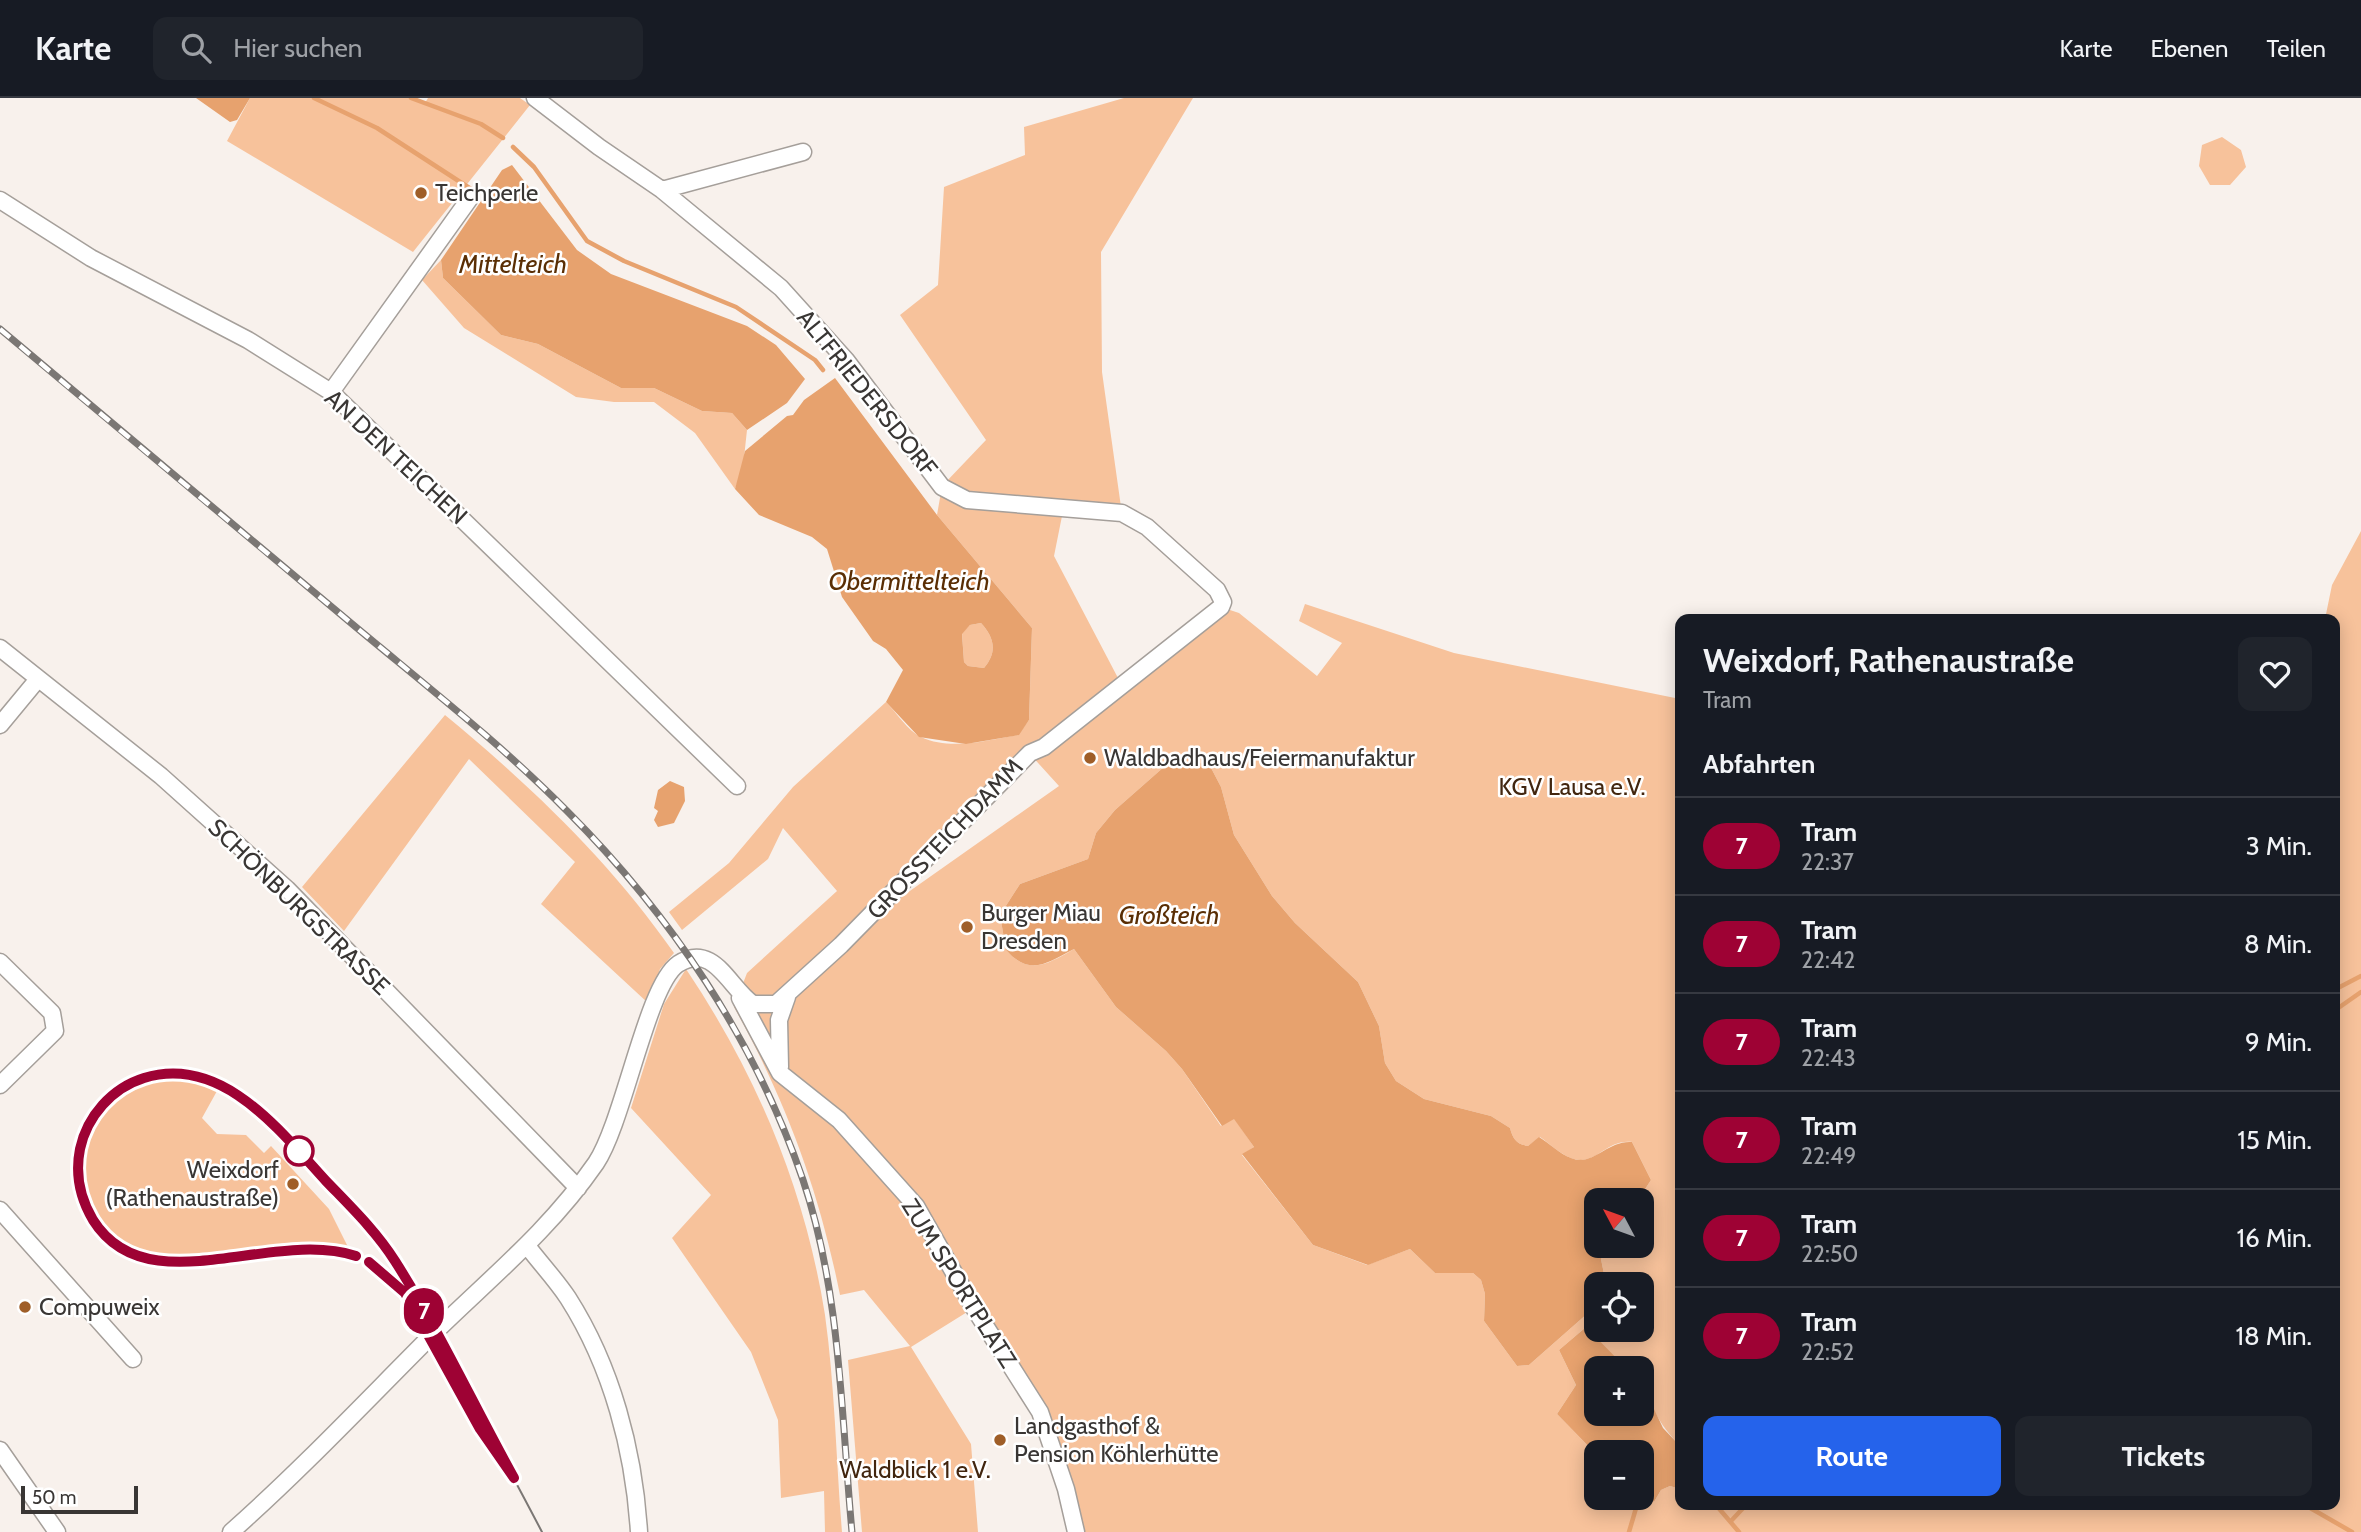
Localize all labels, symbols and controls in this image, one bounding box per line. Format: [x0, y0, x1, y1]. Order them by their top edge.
search box [153, 17, 643, 80]
text: Karte [35, 28, 111, 68]
icon: search [177, 29, 215, 67]
text: Hier suchen [233, 32, 362, 64]
text: Karte [2059, 34, 2112, 63]
text: Ebenen [2150, 34, 2228, 63]
text: Teilen [2266, 34, 2326, 63]
place label: Teichperle [435, 178, 538, 207]
marker: Teichperle [413, 185, 429, 201]
water label: Mittelteich [458, 248, 567, 280]
street label: ALTFRIEDERSDORF [791, 303, 944, 482]
street label: AN DEN TEICHEN [319, 383, 474, 530]
water label: Obermittelteich [828, 565, 990, 597]
button: heart [2238, 637, 2312, 711]
text: Weixdorf, Rathenaustraße [1703, 640, 2074, 680]
text: Tram [1703, 686, 1752, 714]
place label: Waldbadhaus/Feiermanufaktur [1104, 743, 1415, 772]
text: Abfahrten [1703, 748, 1815, 780]
marker: Waldbadhaus/Feiermanufaktur [1082, 750, 1098, 766]
street label: GROSSTEICHDAMM [861, 752, 1029, 925]
park label: KGV Lausa e.V. [1499, 772, 1645, 801]
street label: SCHÖNBURGSTRASSE [203, 813, 396, 1001]
text: Tram [1801, 816, 1857, 848]
text: 3 Min. [2246, 830, 2312, 862]
text: 7 [1735, 831, 1748, 860]
text: 22:37 [1801, 848, 1854, 876]
place label: Burger Miau Dresden [981, 898, 1101, 955]
water label: Großteich [1119, 899, 1219, 931]
text: Tram [1801, 914, 1857, 946]
marker: Burger Miau Dresden [959, 919, 975, 935]
text: 8 Min. [2244, 928, 2312, 960]
text: 7 [1735, 929, 1748, 958]
text: 22:42 [1801, 946, 1855, 974]
text: Tram [1801, 1012, 1857, 1044]
text: 9 Min. [2245, 1026, 2312, 1058]
text: 7 [1735, 1027, 1748, 1056]
text: 22:43 [1801, 1044, 1856, 1072]
text: Tram [1801, 1110, 1857, 1142]
text: 15 Min. [2237, 1124, 2312, 1156]
text: 7 [1735, 1125, 1748, 1154]
unlabelled marker [284, 1136, 314, 1166]
text: 22:49 [1801, 1142, 1856, 1170]
place label: Weixdorf (Rathenaustraße) [105, 1155, 279, 1212]
marker: Weixdorf (Rathenaustraße) [285, 1176, 301, 1192]
north arrow [1584, 1188, 1654, 1258]
map controls [1584, 1188, 1654, 1510]
street label: ZUM SPORTPLATZ [896, 1193, 1023, 1373]
text: Tram [1801, 1208, 1857, 1240]
text: 16 Min. [2237, 1222, 2312, 1254]
text: 7 [1735, 1223, 1748, 1252]
text: 22:50 [1801, 1240, 1858, 1268]
button: locate [1584, 1272, 1654, 1342]
line badge: 7 [401, 1288, 447, 1334]
place label: Compuweix [39, 1292, 160, 1321]
text: 7 [418, 1296, 430, 1325]
marker: Compuweix [17, 1299, 33, 1315]
text: Tram [1801, 1306, 1857, 1338]
text: 18 Min. [2236, 1320, 2312, 1352]
text: 7 [1735, 1321, 1748, 1350]
text: 22:52 [1801, 1338, 1854, 1366]
button: + [1584, 1356, 1654, 1426]
place label: Landgasthof & Pension Köhlerhütte [1014, 1411, 1219, 1468]
button: Route [1703, 1416, 2001, 1496]
button: Tickets [2015, 1416, 2312, 1496]
marker: Landgasthof & Pension Köhlerhütte [992, 1432, 1008, 1448]
button: − [1584, 1440, 1654, 1510]
park label: Waldblick 1 e.V. [839, 1455, 991, 1484]
scale bar [21, 1483, 138, 1515]
text: 50 m [32, 1486, 76, 1509]

